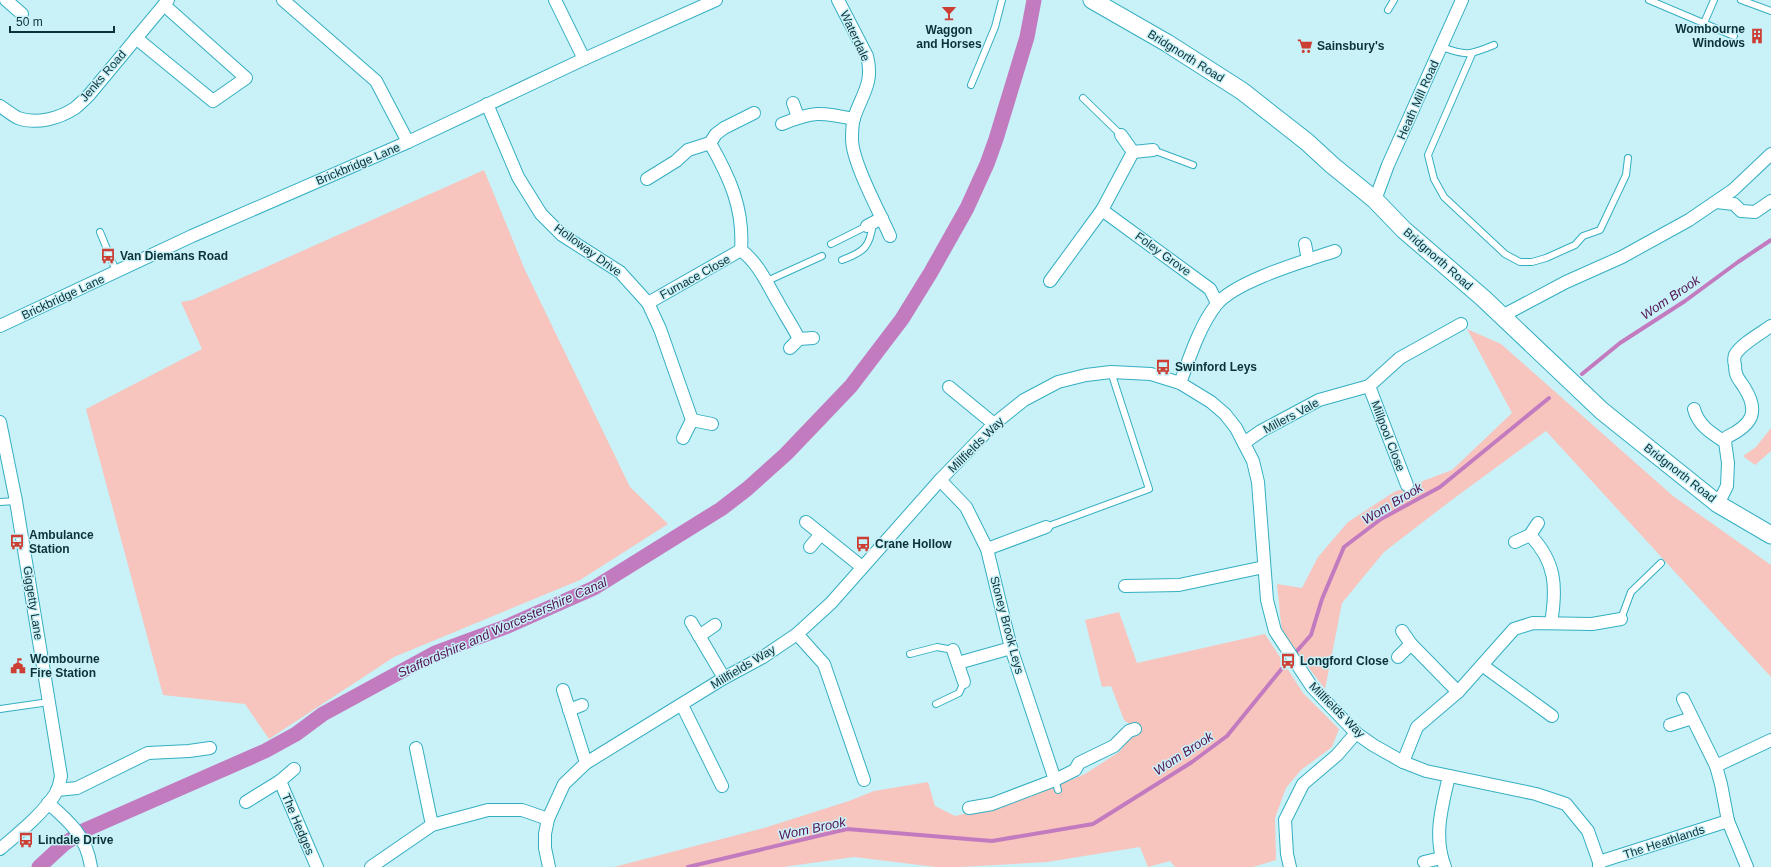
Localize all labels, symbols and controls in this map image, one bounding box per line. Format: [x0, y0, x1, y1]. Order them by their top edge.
bar icon: Waggon and Horses [940, 4, 958, 22]
scale bar [10, 8, 114, 34]
street label: Waterdale [837, 8, 873, 64]
text: 50 m [16, 15, 43, 29]
place label: Wombourne Windows [1675, 22, 1745, 50]
place label: Waggon and Horses [916, 23, 982, 51]
street label: Bridgnorth Road [1145, 27, 1227, 85]
building icon: Wombourne Windows [1748, 27, 1766, 45]
supermarket icon: Sainsbury's [1296, 37, 1314, 55]
place label: Sainsbury's [1317, 39, 1385, 53]
street label: Jenks Road [77, 47, 129, 105]
street label: Heath Mill Road [1394, 58, 1442, 142]
street label: Brickbridge Lane [314, 140, 402, 188]
street label: Holloway Drive [552, 221, 625, 279]
street label: Bridgnorth Road [1400, 225, 1476, 293]
street label: Foley Grove [1132, 229, 1194, 279]
bus stop icon: Van Diemans Road [99, 247, 117, 265]
place label: Van Diemans Road [120, 249, 228, 263]
street label: Furnace Close [657, 252, 733, 302]
street label: Brickbridge Lane [19, 271, 107, 322]
water label: Wom Brook [1638, 271, 1704, 323]
bus stop icon: Swinford Leys [1154, 358, 1172, 376]
place label: Swinford Leys [1175, 360, 1257, 374]
street label: Millers Vale [1261, 395, 1322, 437]
street label: Millpool Close [1368, 399, 1408, 474]
street label: Millfields Way [945, 414, 1007, 476]
street label: Bridgnorth Road [1641, 441, 1719, 505]
water label: Wom Brook [1359, 479, 1427, 527]
place label: Ambulance Station [29, 528, 94, 556]
bus stop icon: Ambulance Station [8, 533, 26, 551]
bus stop icon: Crane Hollow [854, 535, 872, 553]
place label: Crane Hollow [875, 537, 952, 551]
street label: Giggetty Lane [20, 565, 46, 641]
water label: Staffordshire and Worcestershire Canal [395, 574, 610, 681]
street label: Stoney Brook Leys [987, 575, 1027, 675]
street label: Millfields Way [708, 642, 778, 692]
place label: Wombourne Fire Station [30, 652, 100, 680]
bus stop icon: Longford Close [1279, 652, 1297, 670]
place label: Longford Close [1300, 654, 1389, 668]
public building icon: Wombourne Fire Station [9, 657, 27, 675]
street label: Millfields Way [1306, 679, 1368, 741]
water label: Wom Brook [1151, 728, 1217, 778]
street label: The Hedges [279, 791, 317, 857]
water label: Wom Brook [777, 814, 848, 843]
street label: The Heathlands [1622, 822, 1706, 862]
bus stop icon: Lindale Drive [17, 831, 35, 849]
place label: Lindale Drive [38, 833, 114, 847]

